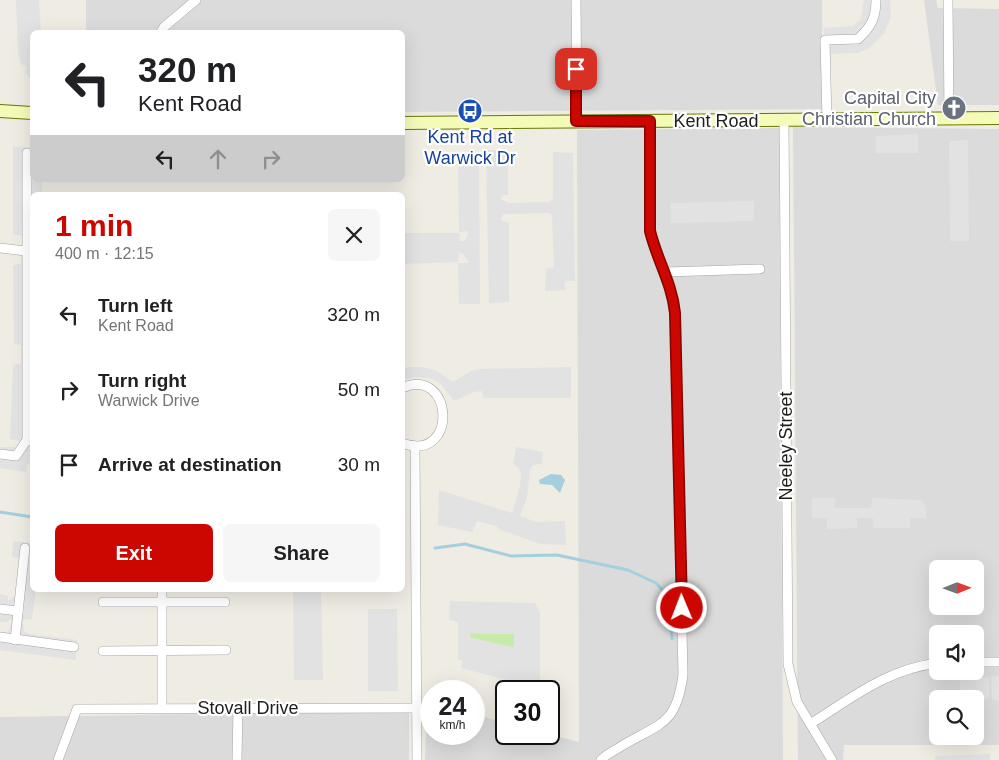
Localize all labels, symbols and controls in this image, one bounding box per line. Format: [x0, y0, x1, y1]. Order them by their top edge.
pin [555, 48, 597, 90]
icon: left [55, 50, 120, 115]
text: 320 m [138, 50, 237, 89]
icon: arrive [562, 55, 590, 83]
place label: Capital City Christian Church [802, 88, 936, 129]
text: Kent Road [138, 91, 242, 116]
church icon: Capital City Christian Church [941, 95, 967, 121]
bus stop icon: Kent Rd at Warwick Dr [457, 98, 483, 124]
street label: Kent Road [673, 111, 759, 131]
place label: Kent Rd at Warwick Dr [424, 127, 516, 168]
icon: left [151, 145, 179, 173]
icon: ahead [204, 145, 232, 173]
icon: right [257, 145, 285, 173]
text: 1 min [55, 209, 133, 242]
button: close [328, 209, 380, 261]
text: 400 m · 12:15 [55, 245, 154, 262]
text: Turn left [98, 295, 173, 316]
icon: left [55, 301, 83, 329]
text: 320 m [327, 304, 380, 325]
text: Kent Road [98, 317, 174, 334]
text: Turn right [98, 370, 186, 391]
icon: right [55, 376, 83, 404]
text: 50 m [338, 379, 380, 400]
street label: Neeley Street [776, 391, 796, 501]
text: Warwick Drive [98, 392, 200, 409]
icon: arrive [55, 451, 83, 479]
text: Arrive at destination [98, 454, 282, 475]
text: 30 m [338, 454, 380, 475]
button: Exit [55, 524, 213, 582]
button: Share [223, 524, 380, 582]
north arrow [929, 560, 984, 615]
map controls [929, 560, 984, 745]
position arrow [655, 581, 707, 633]
button: sound [929, 625, 984, 680]
speed limit sign: 30 [495, 680, 560, 745]
button: search [929, 690, 984, 745]
text: 24 [439, 692, 466, 720]
street label: Stovall Drive [197, 698, 299, 718]
text: km/h [439, 718, 466, 732]

